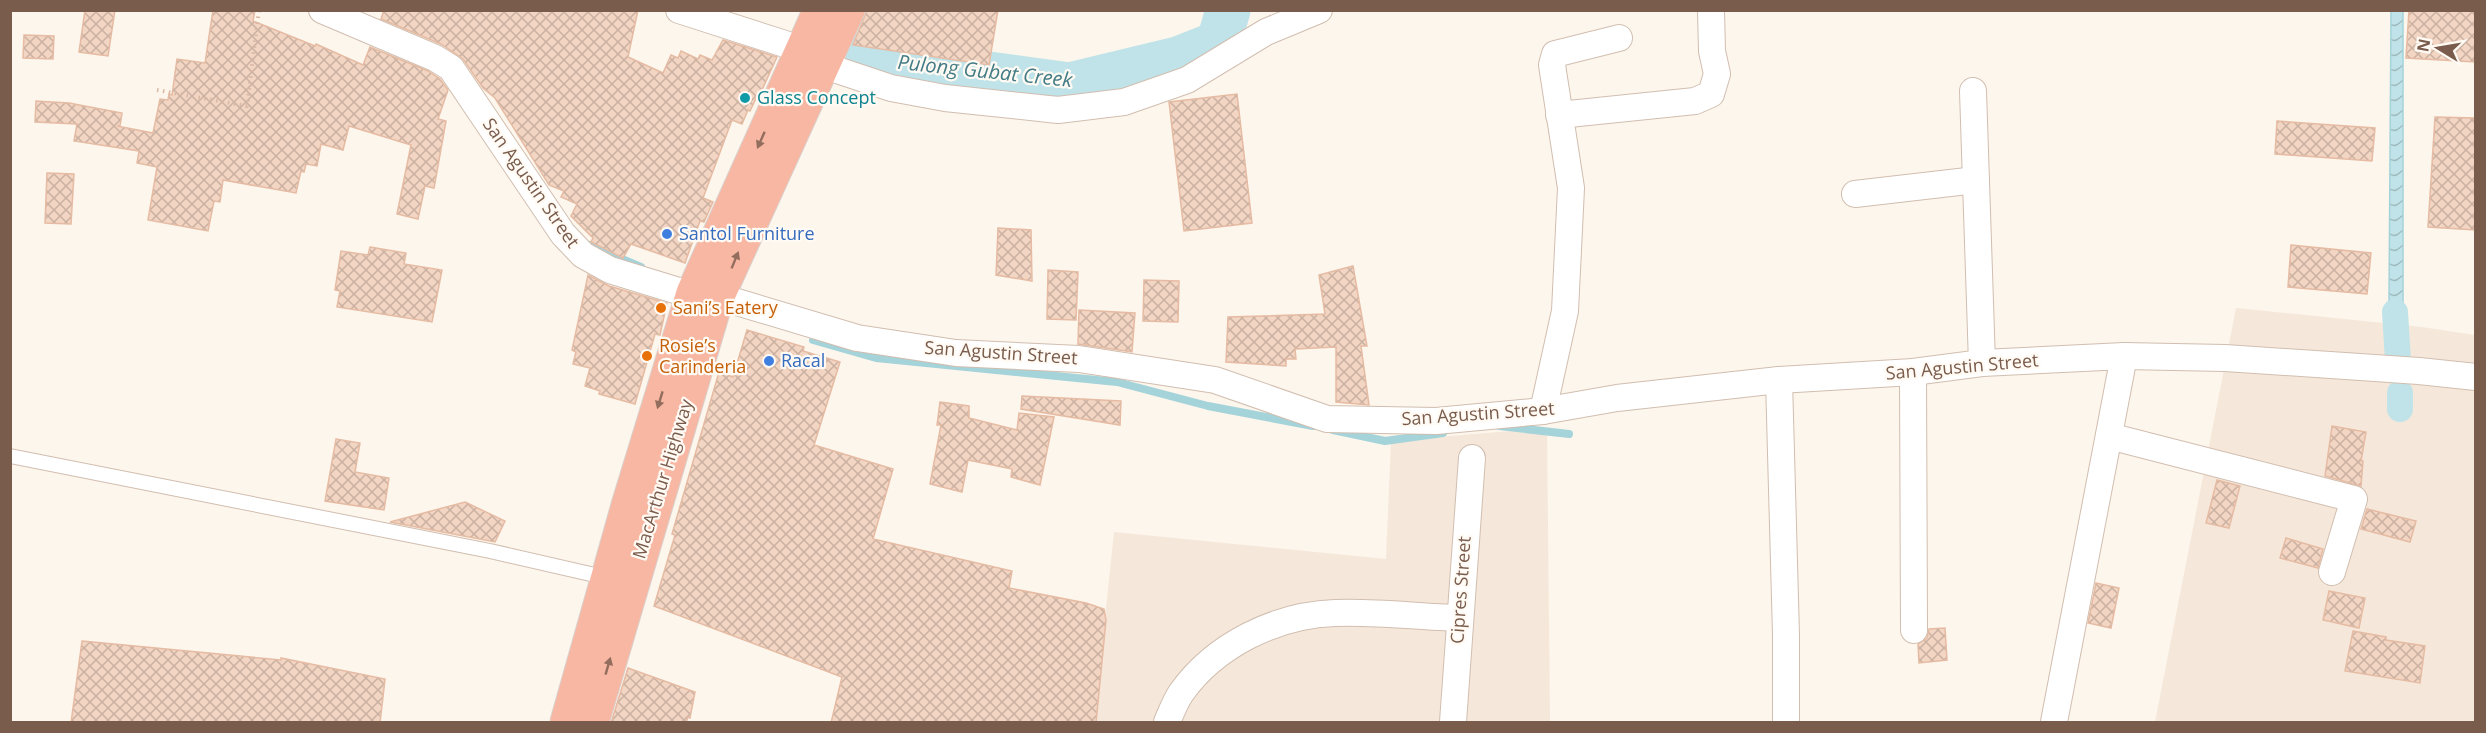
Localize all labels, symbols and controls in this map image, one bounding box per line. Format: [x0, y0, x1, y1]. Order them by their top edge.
north arrow [2408, 18, 2468, 78]
text: N [2411, 37, 2435, 54]
water label: Pulong Gubat Creek [896, 48, 1075, 93]
place label: Glass Concept [757, 85, 876, 109]
marker: Glass Concept [738, 91, 752, 105]
street label: San Agustin Street [478, 113, 586, 252]
one-way arrow [756, 132, 766, 150]
place label: Santol Furniture [679, 221, 815, 245]
marker: Santol Furniture [660, 227, 674, 241]
one-way arrow [731, 251, 740, 269]
place label: Sani’s Eatery [673, 295, 779, 319]
marker: Sani’s Eatery [654, 301, 668, 315]
place label: Rosie’s Carinderia [659, 333, 746, 378]
street label: San Agustin Street [924, 335, 1078, 369]
street label: San Agustin Street [1885, 347, 2039, 385]
place label: Racal [781, 348, 825, 372]
marker: Rosie’s Carinderia [640, 349, 654, 363]
marker: Racal [762, 354, 776, 368]
one-way arrow [655, 391, 664, 409]
street label: MacArthur Highway [626, 395, 698, 561]
street label: San Agustin Street [1401, 396, 1555, 430]
street label: Cipres Street [1444, 535, 1476, 645]
one-way arrow [604, 657, 613, 675]

